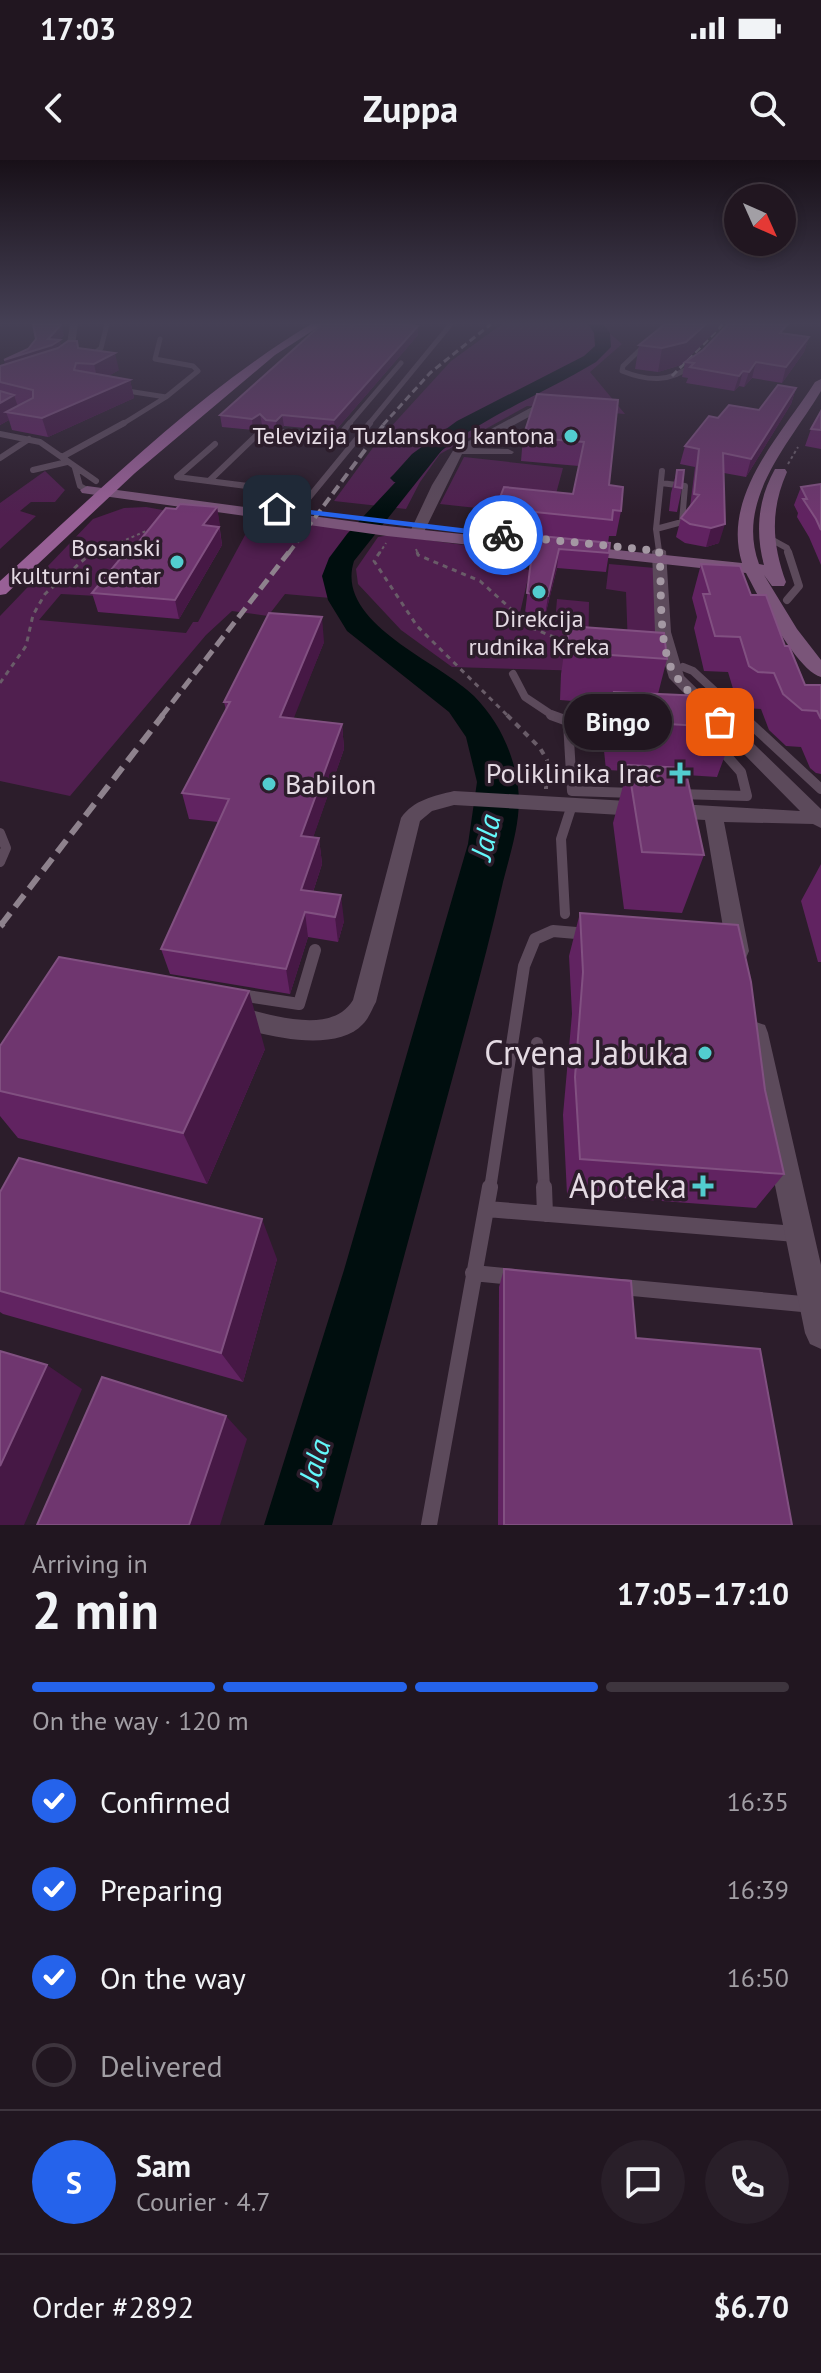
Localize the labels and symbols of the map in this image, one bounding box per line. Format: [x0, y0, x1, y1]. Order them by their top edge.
north arrow [724, 184, 796, 256]
place label: Televizija Tuzlanskog kantona [252, 420, 555, 451]
marker: Televizija Tuzlanskog kantona [562, 427, 580, 445]
pin [243, 475, 311, 543]
courier [463, 495, 543, 575]
place label: Bosanski kulturni centar [11, 532, 161, 591]
marker: Bosanski kulturni centar [168, 553, 186, 571]
marker: Direkcija rudnika Kreka [530, 583, 548, 601]
place label: Direkcija rudnika Kreka [468, 603, 610, 662]
pin [686, 688, 754, 756]
callout: Bingo [564, 694, 672, 750]
place label: Poliklinika Irac [486, 754, 662, 791]
marker: Poliklinika Irac [669, 762, 691, 784]
place label: Babilon [285, 765, 376, 802]
marker: Babilon [260, 775, 278, 793]
water label: Jala [460, 810, 509, 865]
place label: Crvena Jabuka [484, 1030, 689, 1074]
marker: Crvena Jabuka [696, 1044, 714, 1062]
place label: Apoteka [569, 1163, 687, 1207]
marker: Apoteka [694, 1177, 712, 1195]
water label: Jala [288, 1434, 339, 1491]

